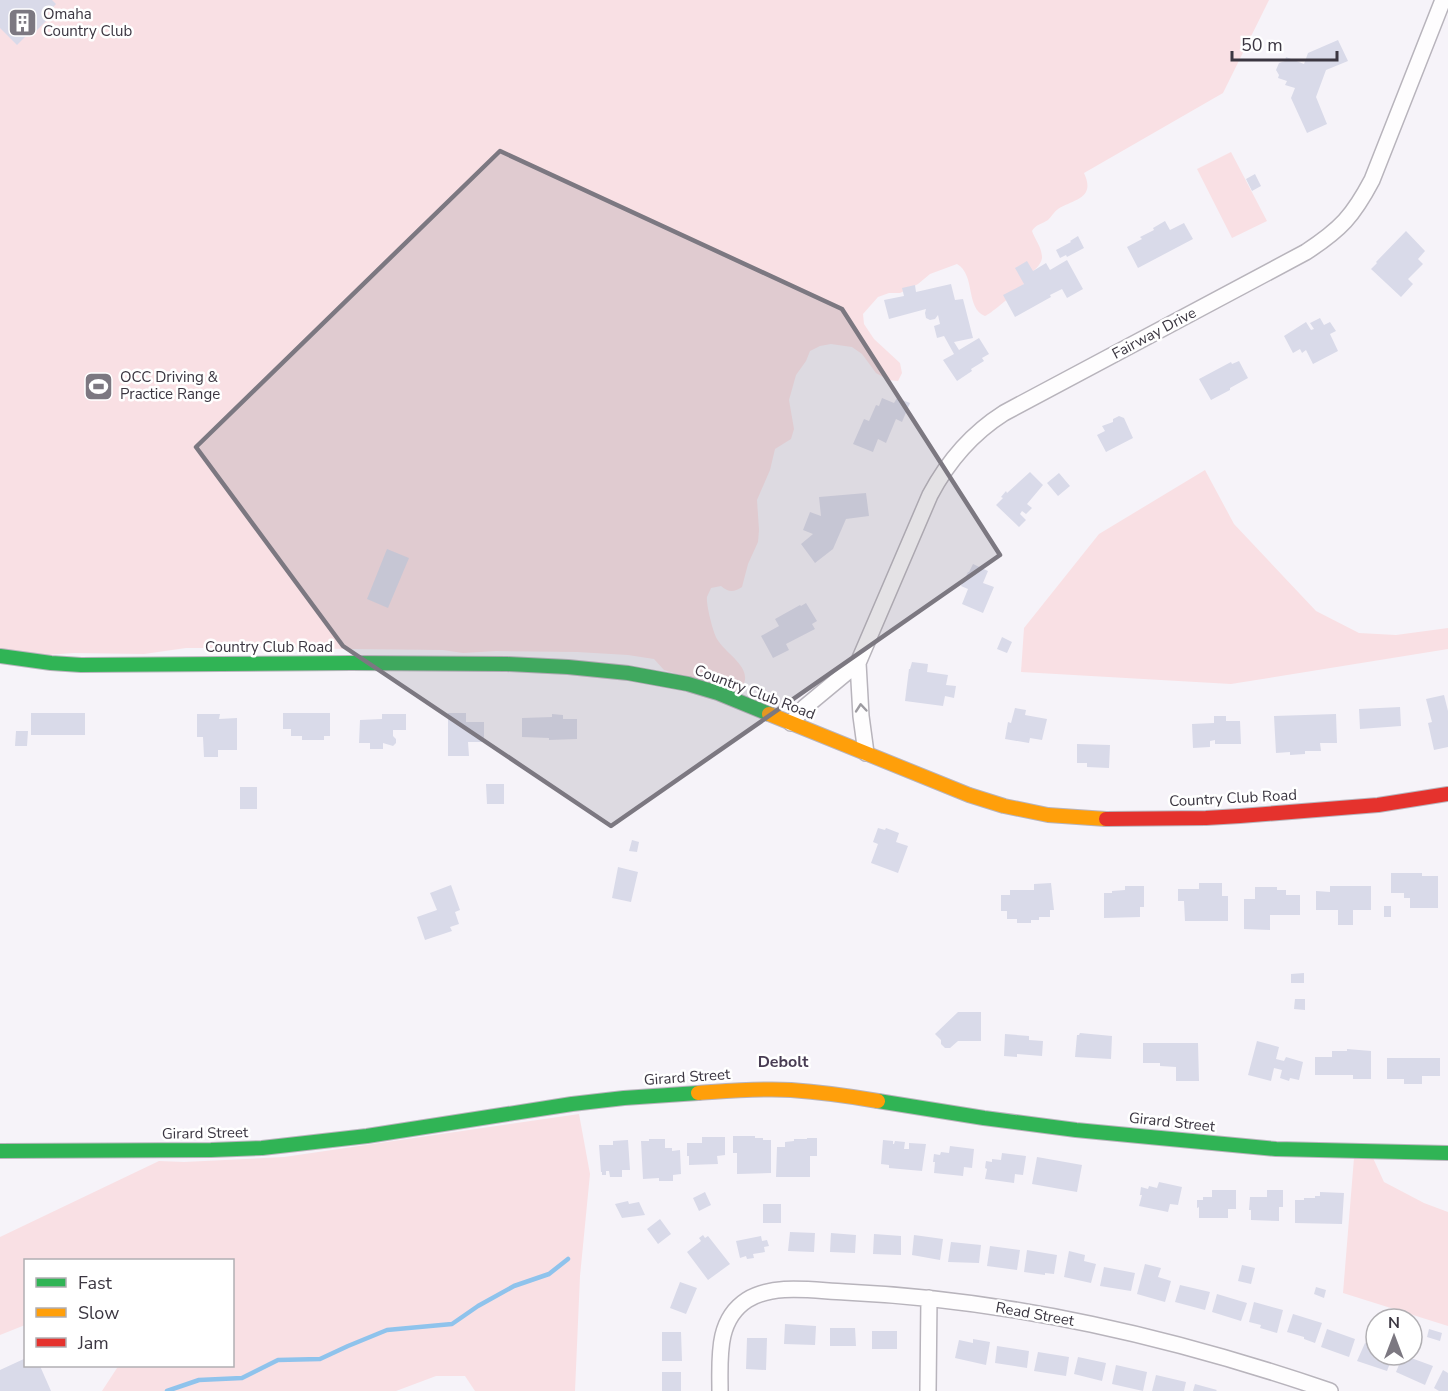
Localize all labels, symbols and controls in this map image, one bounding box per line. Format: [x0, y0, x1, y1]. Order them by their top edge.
place label: Omaha Country Club [43, 4, 132, 41]
building icon: Omaha Country Club [6, 7, 38, 39]
scale bar [1232, 24, 1337, 62]
text: 50 m [1241, 33, 1283, 57]
street label: Fairway Drive [1108, 302, 1200, 364]
place label: OCC Driving & Practice Range [120, 367, 220, 404]
sports icon: OCC Driving & Practice Range [83, 370, 115, 402]
street label: Country Club Road [205, 637, 333, 657]
street label: Country Club Road [692, 660, 818, 724]
one-way arrow [855, 704, 868, 713]
street label: Country Club Road [1169, 785, 1297, 811]
district label: Debolt [758, 1051, 809, 1073]
street label: Girard Street [643, 1064, 732, 1090]
street label: Girard Street [1128, 1108, 1217, 1137]
street label: Girard Street [162, 1122, 249, 1144]
legend [24, 1259, 234, 1367]
text: Fast [78, 1271, 113, 1295]
street label: Read Street [994, 1297, 1077, 1331]
text: Slow [78, 1301, 119, 1325]
north arrow [1364, 1307, 1424, 1367]
text: N [1388, 1312, 1400, 1334]
text: Jam [77, 1331, 109, 1355]

